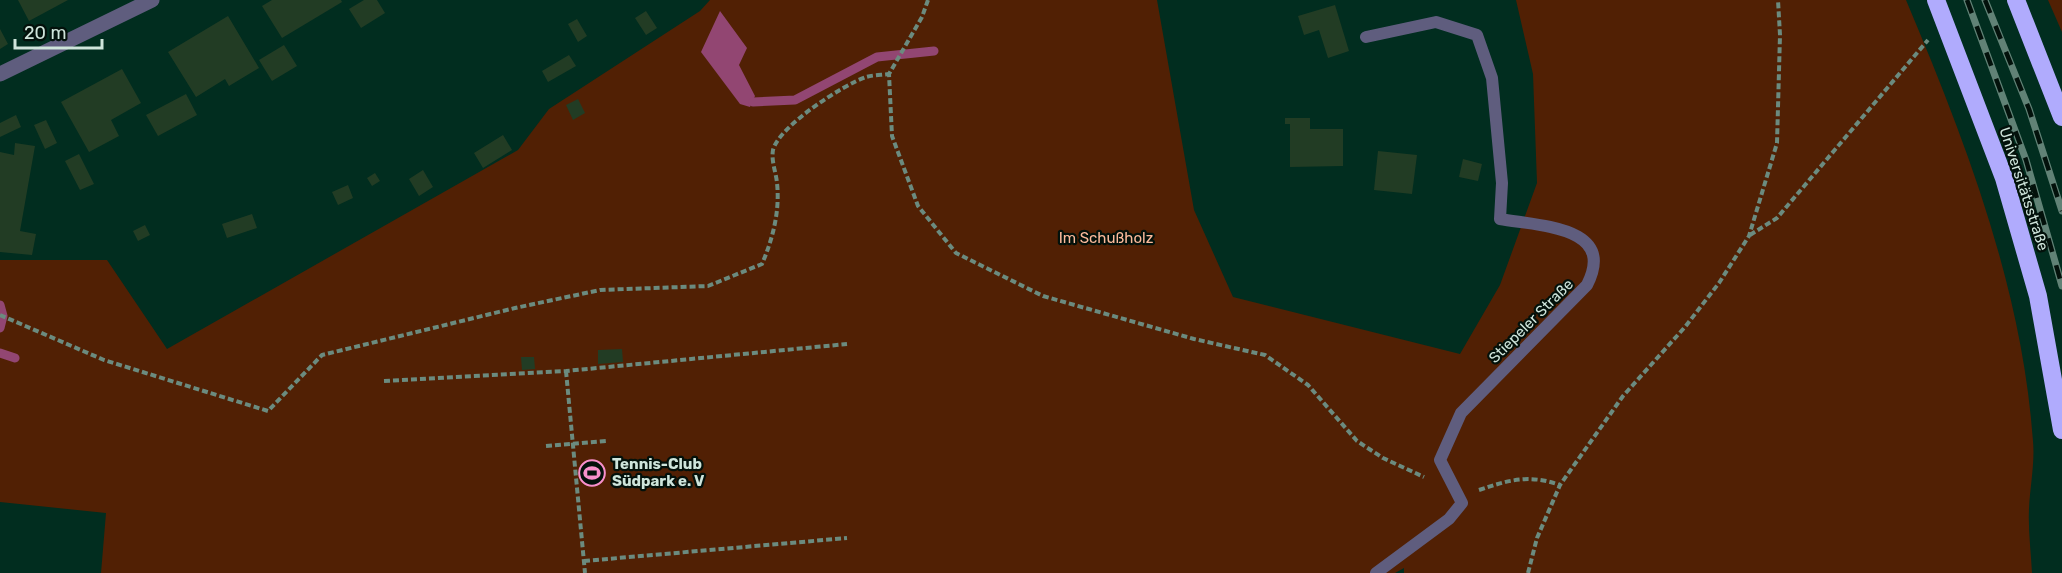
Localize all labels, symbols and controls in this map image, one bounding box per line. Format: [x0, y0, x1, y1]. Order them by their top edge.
scale bar [15, 12, 102, 50]
text: 20 m [24, 22, 66, 44]
street label: Universitätsstraße [1996, 125, 2052, 253]
park label: Im Schußholz [1059, 229, 1154, 247]
street label: Stiepeler Straße [1485, 275, 1577, 367]
place label: Tennis-Club Südpark e. V [612, 455, 705, 490]
sports icon: Tennis-Club Südpark e. V [577, 458, 607, 488]

